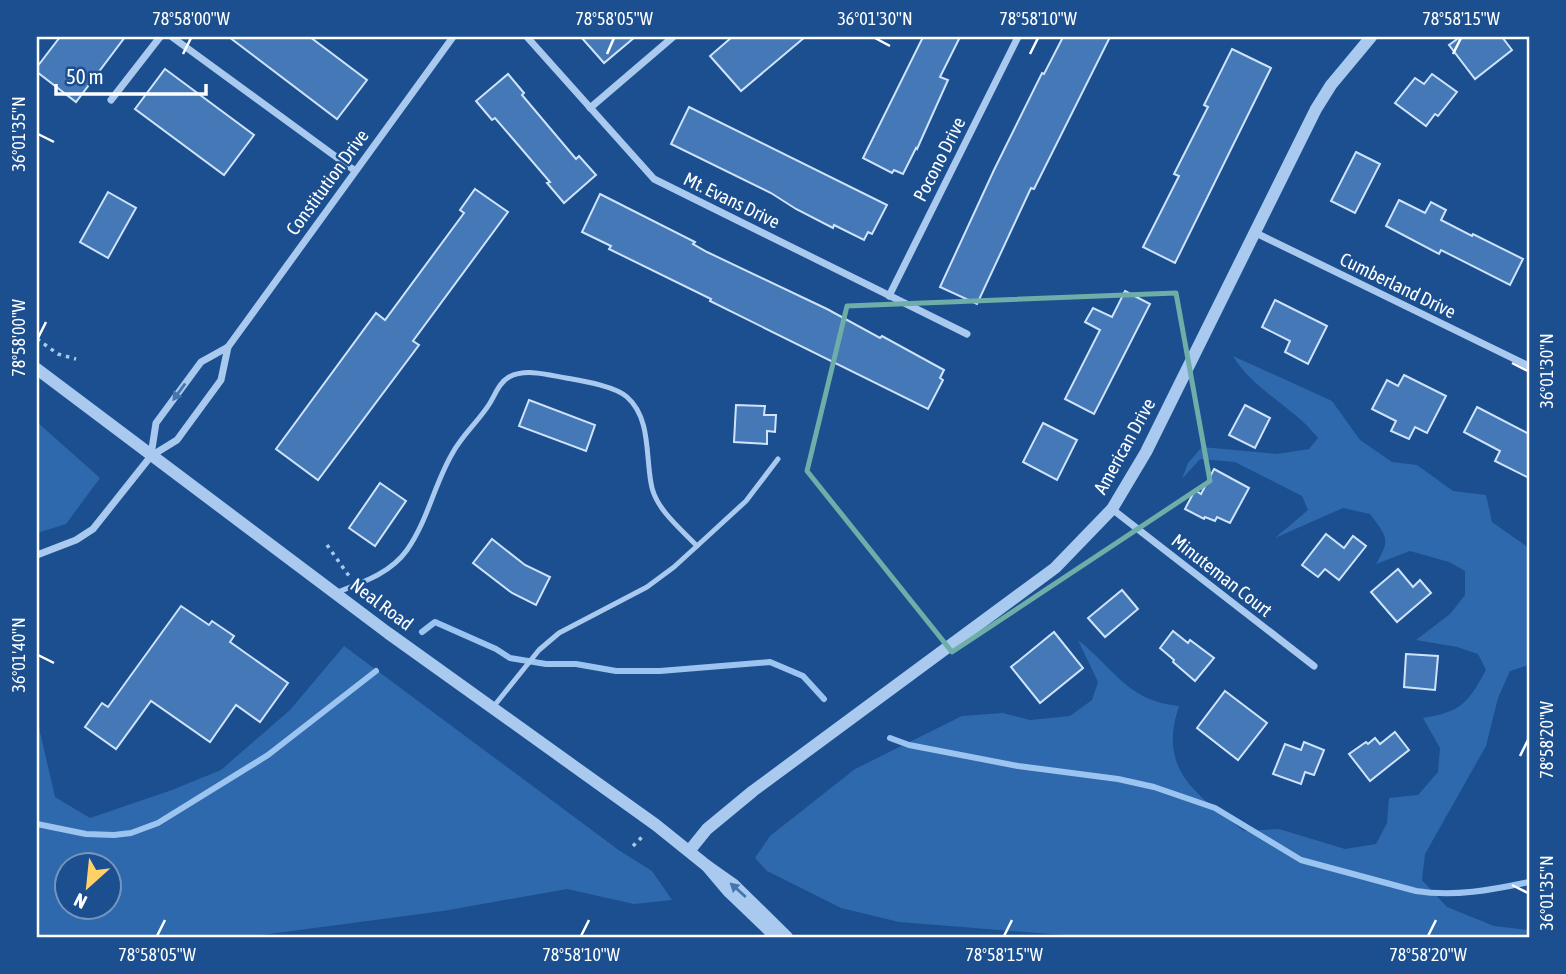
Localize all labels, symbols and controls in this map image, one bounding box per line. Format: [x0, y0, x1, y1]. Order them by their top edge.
text: 78°58'00"W [152, 8, 230, 29]
text: 78°58'05"W [575, 8, 653, 29]
text: 36°01'30"N [837, 8, 913, 29]
text: 78°58'10"W [999, 8, 1077, 29]
text: 78°58'15"W [1422, 8, 1500, 29]
scale bar [56, 52, 206, 96]
text: 50 m [66, 64, 104, 88]
text: 36°01'35"N [8, 96, 29, 172]
street label: Pocono Drive [908, 113, 970, 205]
street label: Constitution Drive [281, 125, 373, 239]
street label: Mt. Evans Drive [680, 167, 784, 233]
street label: Cumberland Drive [1336, 247, 1460, 323]
text: 78°58'00"W [8, 299, 29, 377]
text: 36°01'30"N [1536, 333, 1557, 409]
one-way arrow [172, 383, 186, 401]
street label: American Drive [1089, 394, 1159, 498]
street label: Minuteman Court [1167, 529, 1277, 621]
street label: Neal Road [346, 573, 418, 635]
text: 36°01'40"N [8, 617, 29, 693]
text: 78°58'20"W [1536, 701, 1557, 779]
north arrow [52, 852, 122, 922]
text: 36°01'35"N [1536, 855, 1557, 931]
one-way arrow [730, 882, 747, 898]
text: N [70, 889, 90, 913]
text: 78°58'05"W [118, 944, 196, 965]
text: 78°58'10"W [542, 944, 620, 965]
text: 78°58'15"W [965, 944, 1043, 965]
text: 78°58'20"W [1389, 944, 1467, 965]

